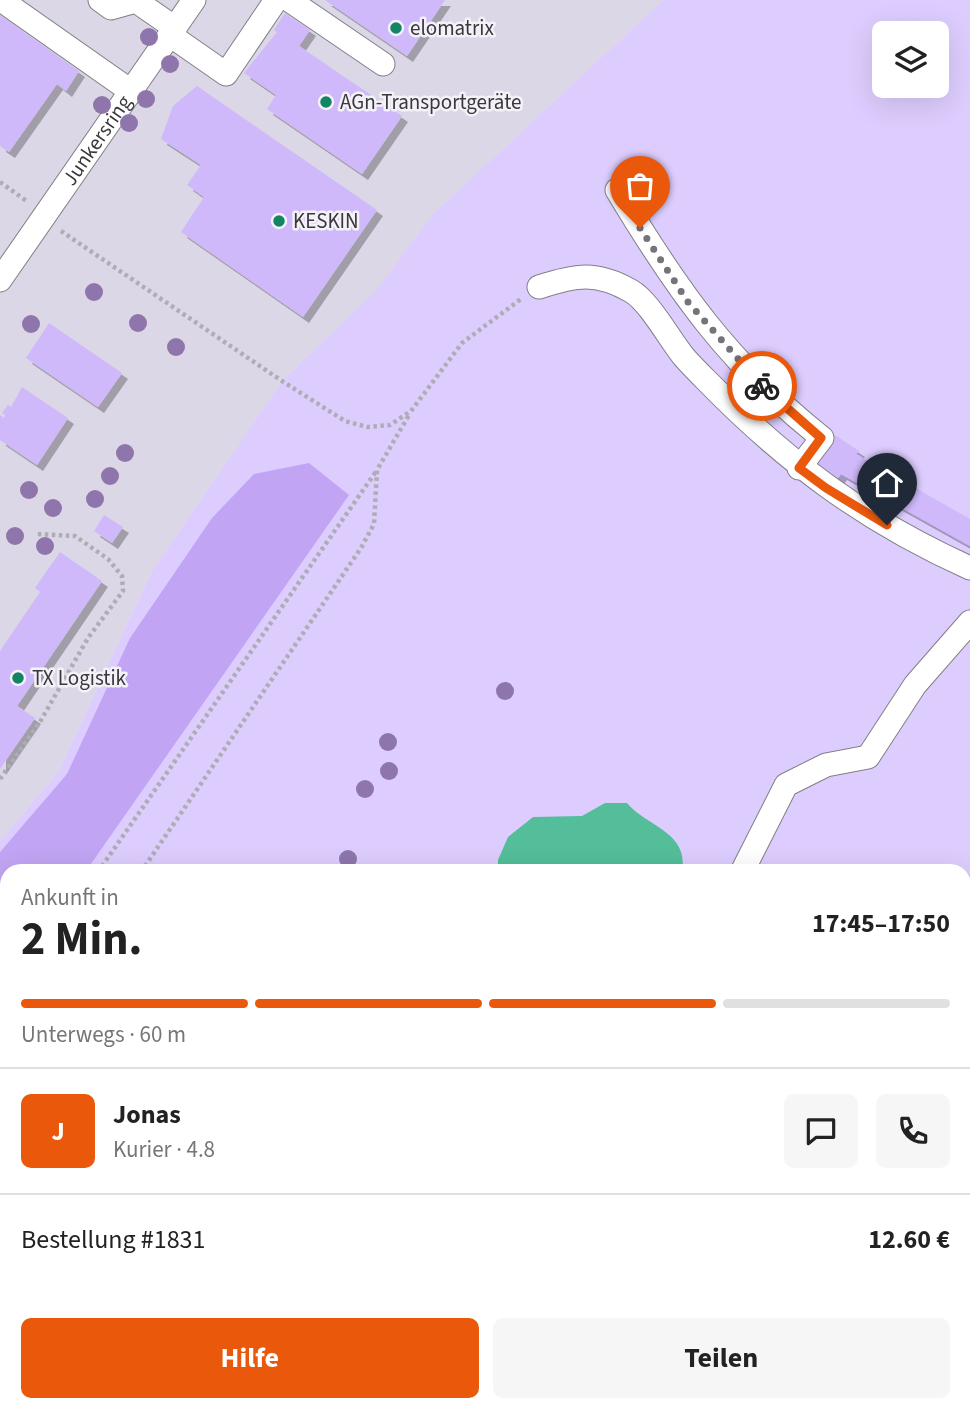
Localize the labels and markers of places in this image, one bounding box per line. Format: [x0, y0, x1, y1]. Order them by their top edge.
place label: elomatrix [410, 13, 494, 43]
marker: elomatrix [388, 20, 404, 36]
place label: AGn-Transportgeräte [340, 87, 521, 117]
marker: AGn-Transportgeräte [318, 94, 334, 110]
pin [610, 156, 670, 228]
place label: KESKIN [293, 206, 359, 236]
marker: KESKIN [271, 213, 287, 229]
pin [857, 453, 917, 525]
place label: TX Logistik [32, 663, 127, 693]
marker: TX Logistik [10, 670, 26, 686]

